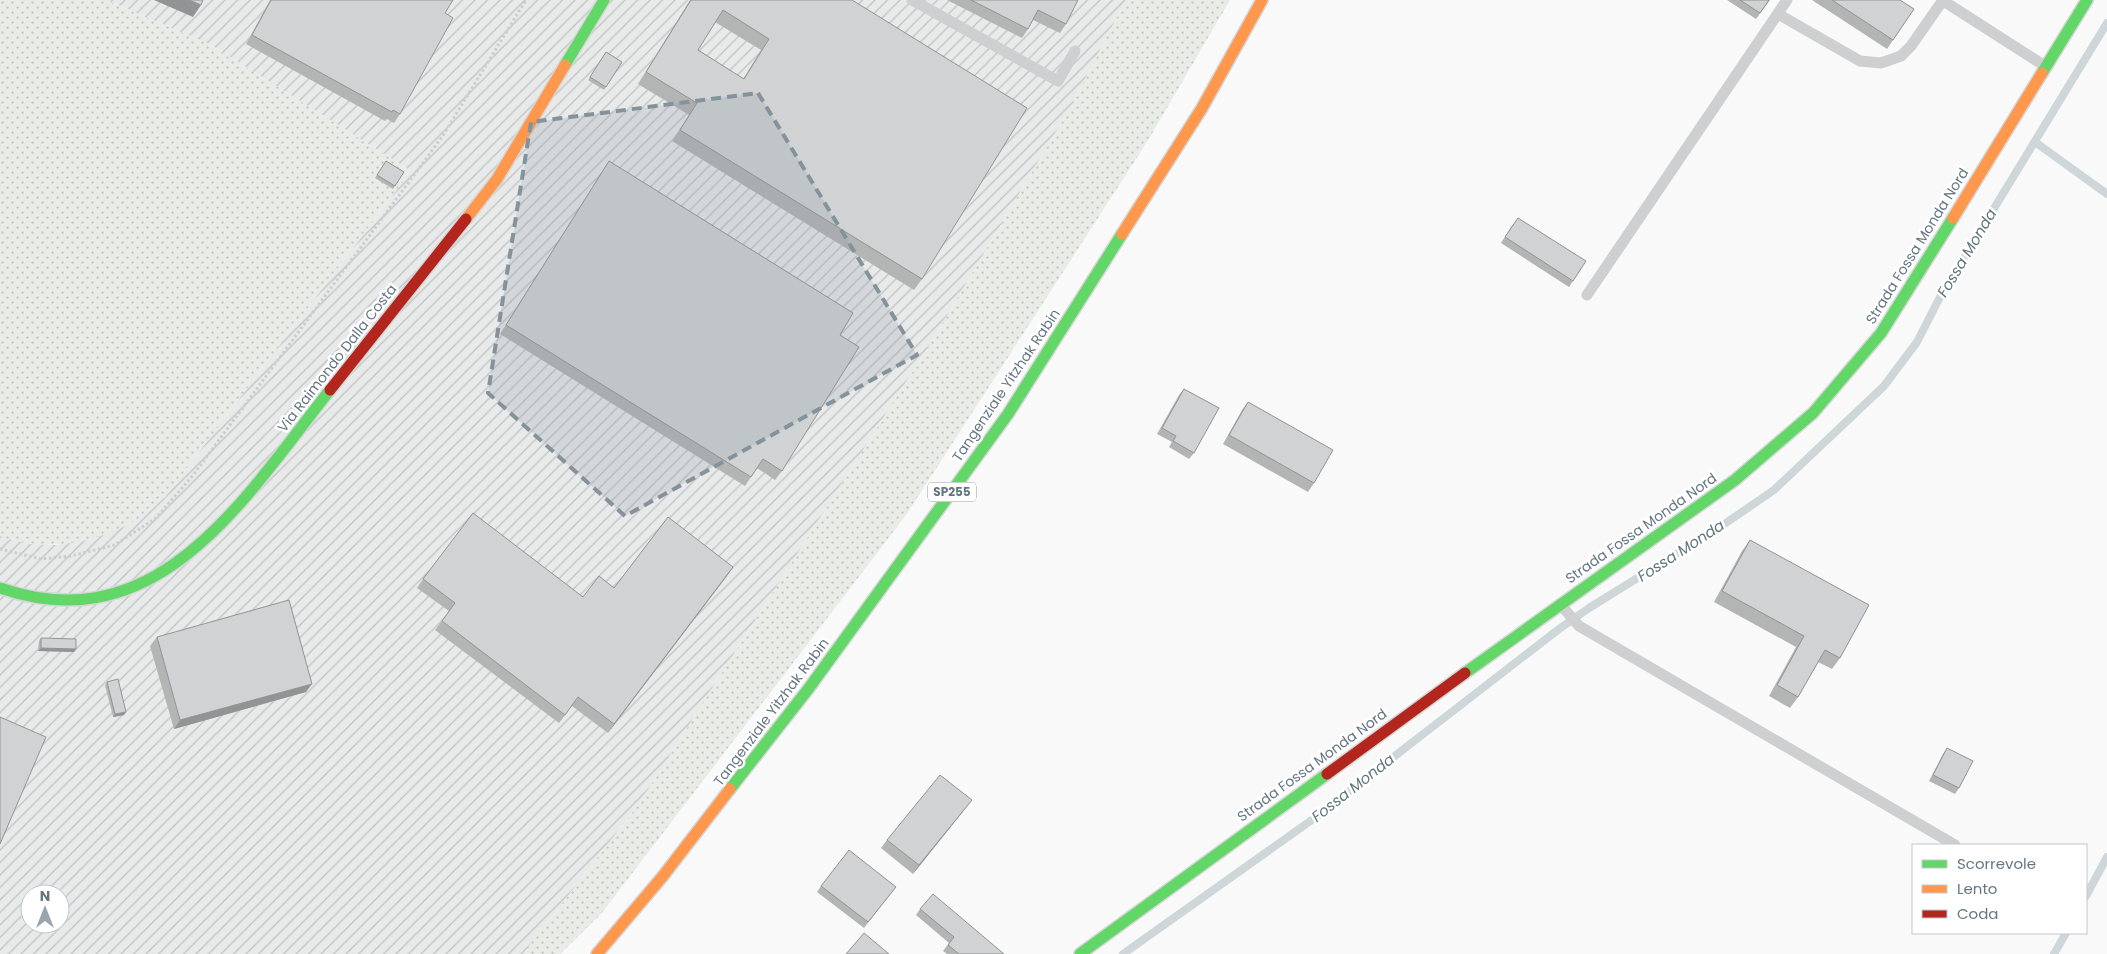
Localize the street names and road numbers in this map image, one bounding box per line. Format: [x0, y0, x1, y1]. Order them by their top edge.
street label: Strada Fossa Monda Nord [1862, 165, 1972, 327]
street label: Via Raimondo Dalla Costa [273, 280, 401, 436]
street label: Tangenziale Yitzhak Rabin [947, 305, 1065, 465]
street label: Strada Fossa Monda Nord [1562, 469, 1720, 587]
road number: SP255 [928, 482, 976, 502]
street label: Tangenziale Yitzhak Rabin [709, 634, 833, 790]
street label: Strada Fossa Monda Nord [1234, 705, 1390, 825]

